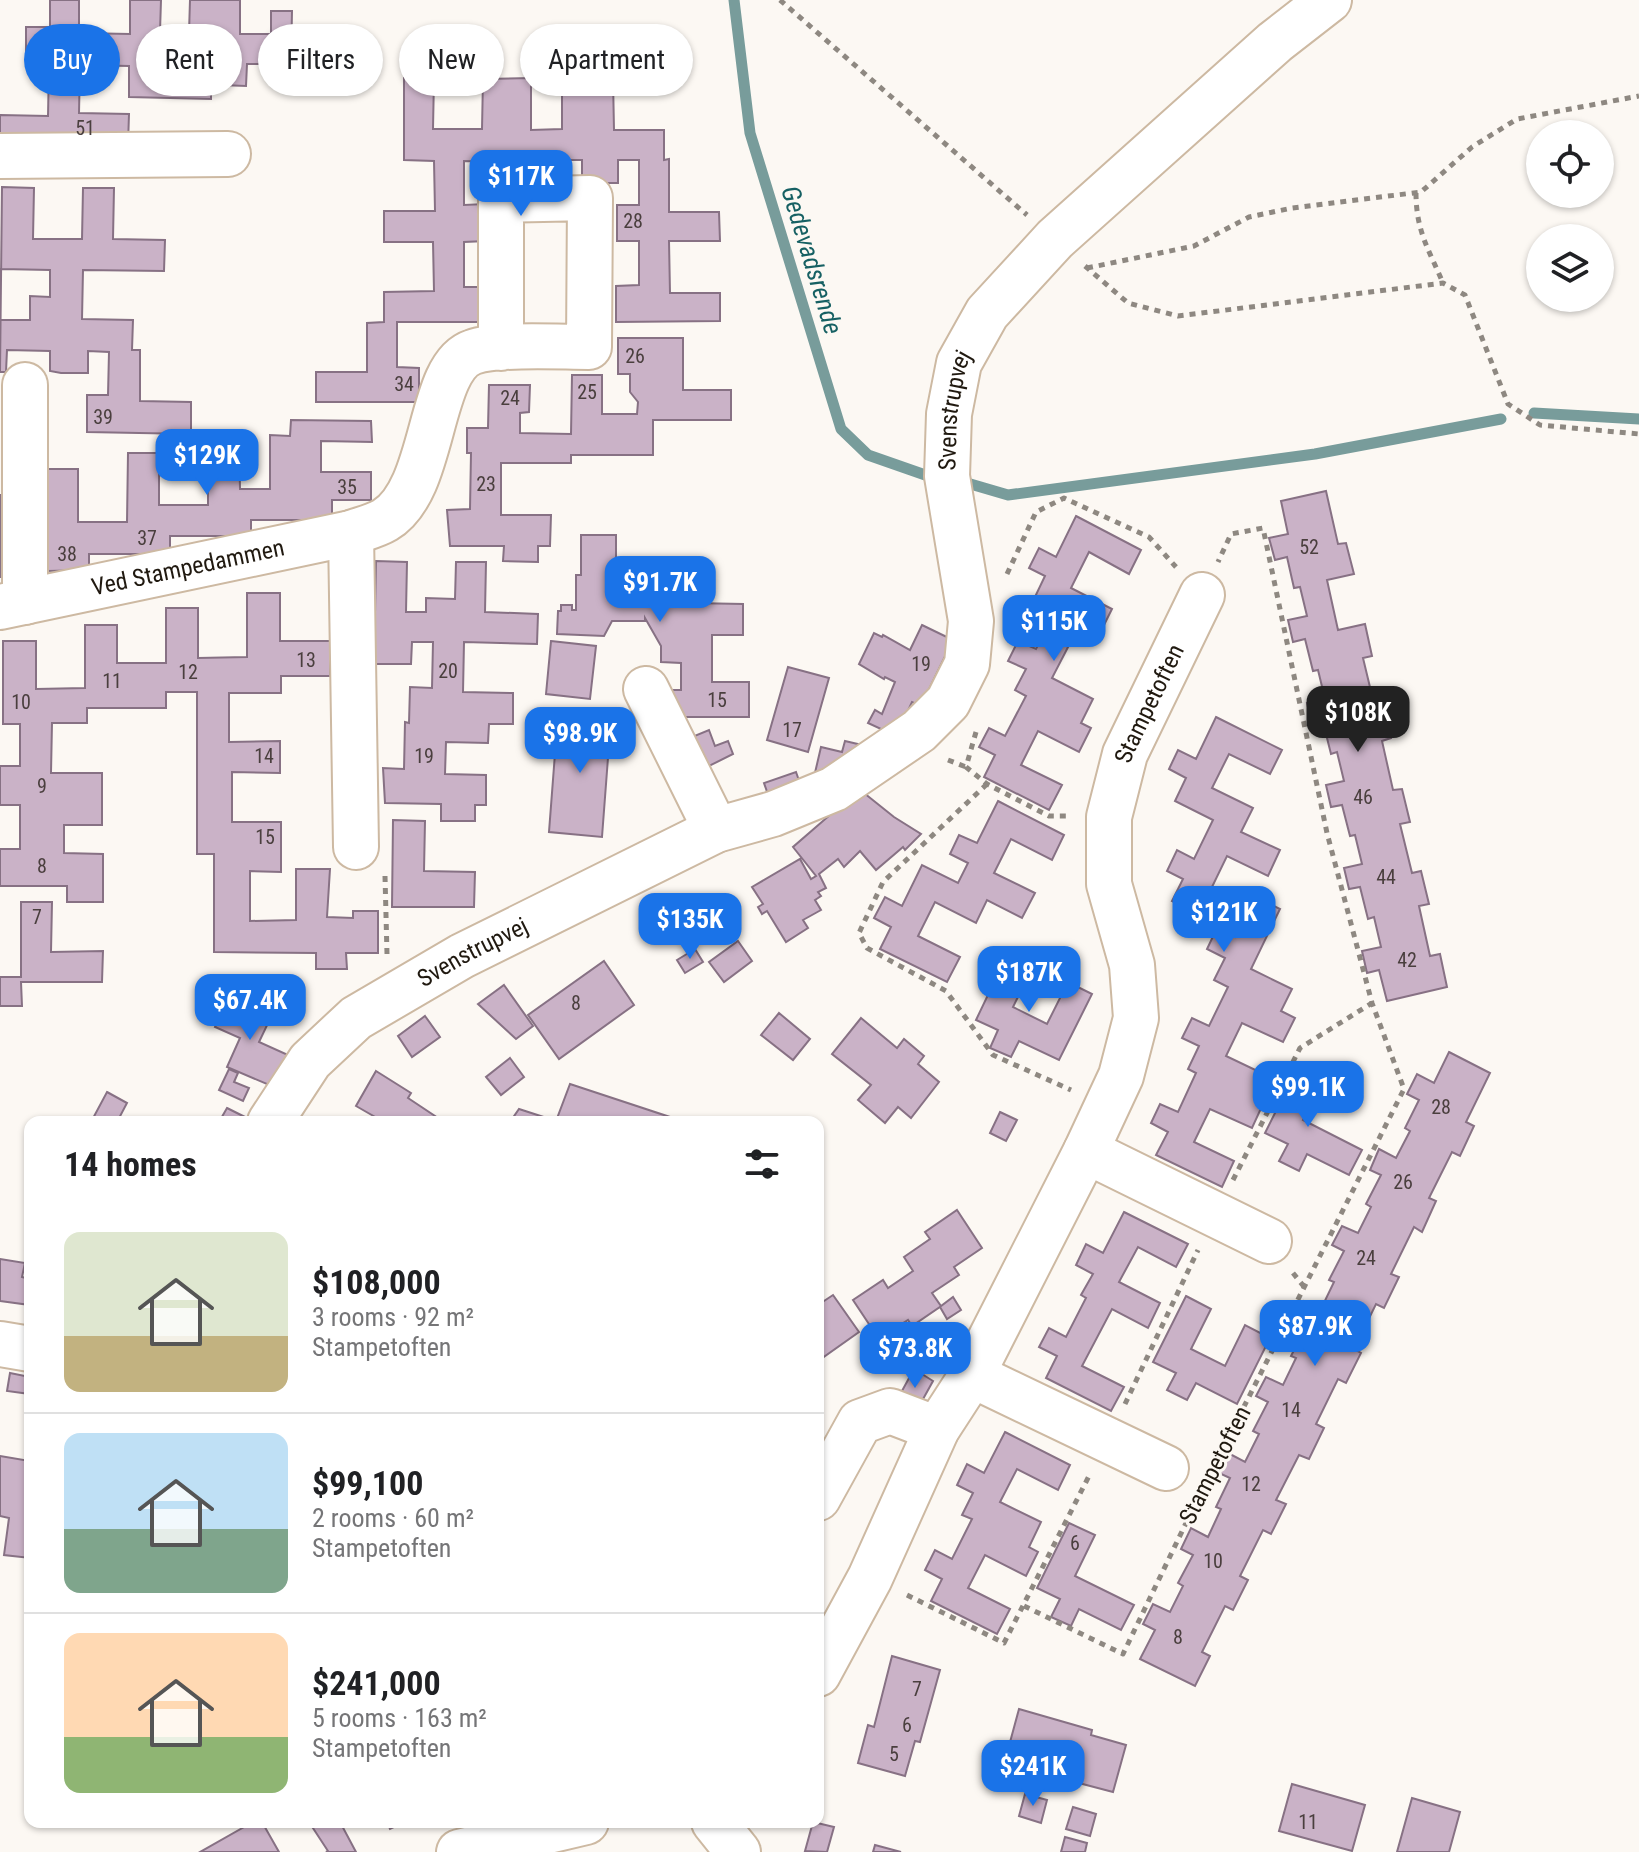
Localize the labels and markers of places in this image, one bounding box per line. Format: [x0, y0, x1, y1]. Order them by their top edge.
pin: $117K [465, 150, 577, 218]
pin: $129K [151, 429, 263, 497]
pin: $91.7K [595, 556, 725, 624]
pin: $115K [998, 595, 1110, 663]
pin: $108K [1302, 686, 1414, 754]
pin: $98.9K [515, 707, 645, 775]
pin: $121K [1168, 886, 1280, 954]
pin: $135K [634, 893, 746, 961]
pin: $187K [973, 946, 1085, 1014]
pin: $67.4K [185, 974, 315, 1042]
pin: $99.1K [1243, 1061, 1373, 1129]
pin: $87.9K [1250, 1300, 1380, 1368]
pin: $73.8K [850, 1322, 980, 1390]
pin: $241K [977, 1740, 1089, 1808]

